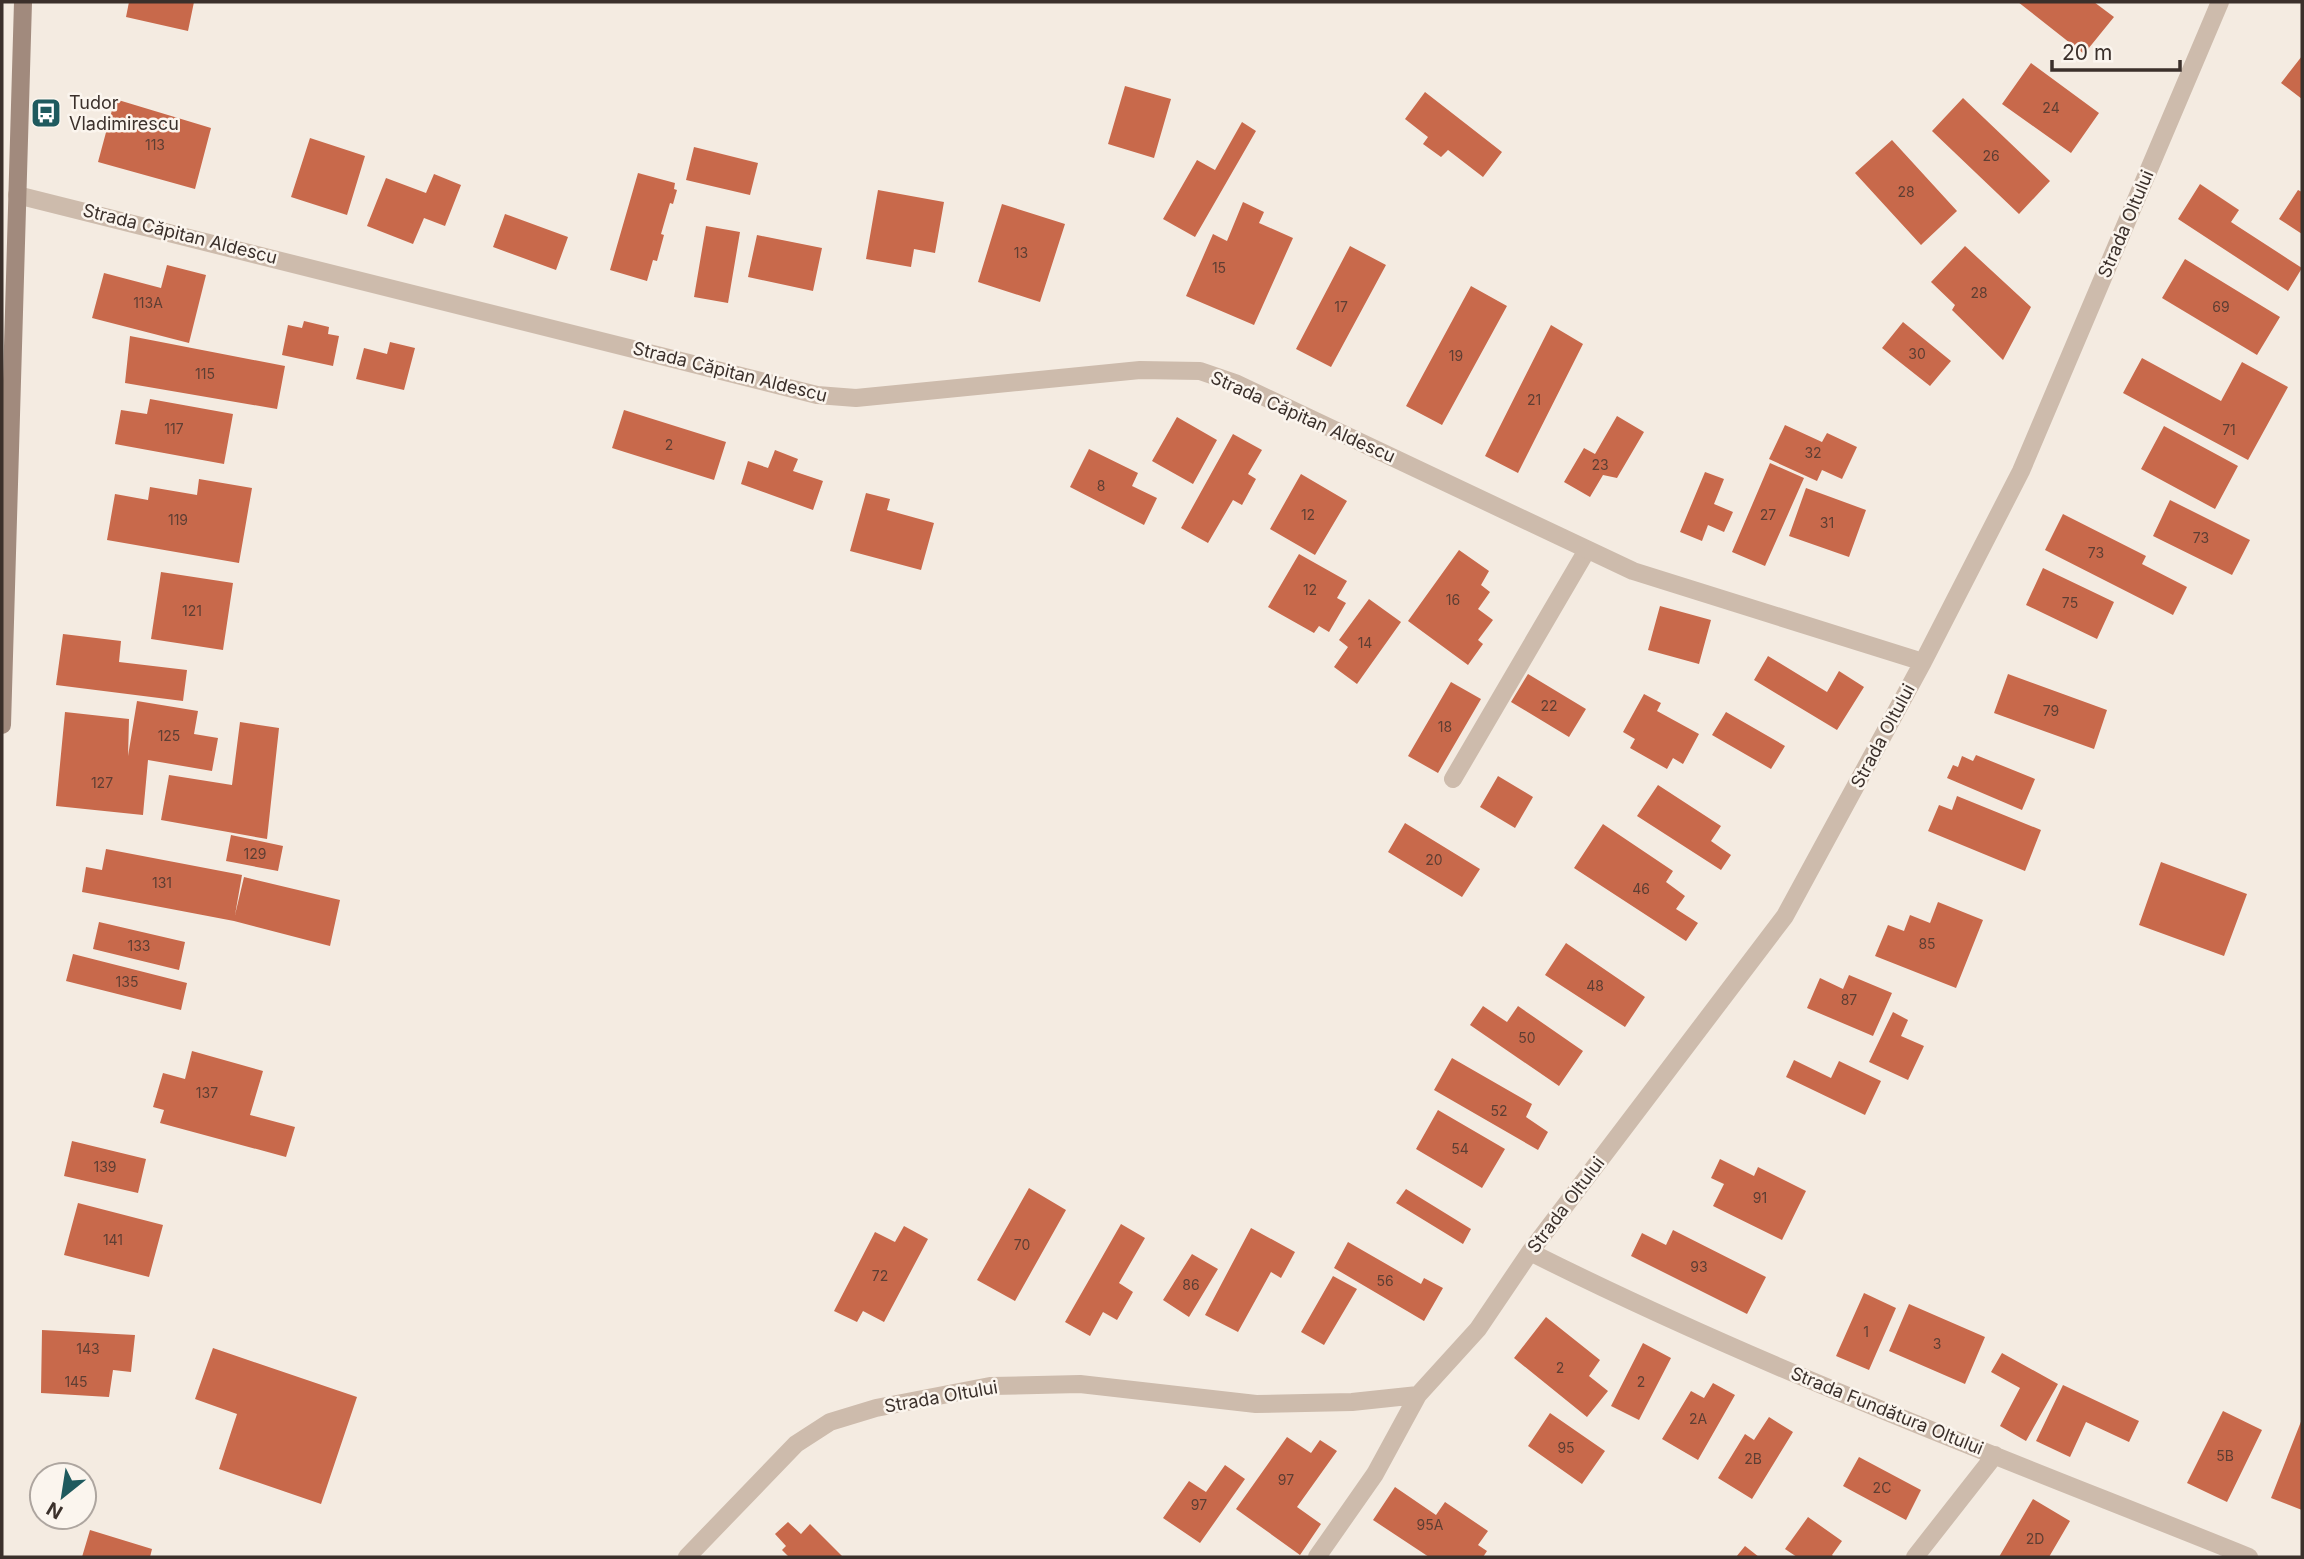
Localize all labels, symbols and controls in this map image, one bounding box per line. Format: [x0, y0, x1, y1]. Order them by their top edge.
scale bar [2052, 28, 2180, 72]
text: 20 m [2062, 40, 2112, 65]
place label: Tudor Vladimirescu [69, 92, 179, 134]
bus stop icon: Tudor Vladimirescu [29, 96, 63, 130]
house number: 24 [2042, 99, 2060, 116]
house number: 113 [145, 136, 165, 153]
house number: 26 [1982, 147, 2000, 164]
street label: Strada Oltului [2093, 167, 2158, 281]
house number: 28 [1897, 183, 1915, 200]
street label: Strada Căpitan Aldescu [81, 199, 280, 268]
house number: 13 [1014, 244, 1028, 261]
house number: 15 [1212, 259, 1226, 276]
house number: 28 [1970, 284, 1988, 301]
house number: 113A [133, 294, 163, 311]
house number: 17 [1334, 298, 1348, 315]
house number: 69 [2212, 298, 2230, 315]
street label: Strada Căpitan Aldescu [631, 337, 830, 406]
house number: 30 [1908, 345, 1926, 362]
house number: 19 [1449, 347, 1463, 364]
house number: 115 [195, 365, 215, 382]
street label: Strada Căpitan Aldescu [1208, 366, 1399, 467]
house number: 21 [1527, 391, 1541, 408]
house number: 117 [164, 420, 184, 437]
house number: 71 [2222, 421, 2236, 438]
house number: 2 [665, 436, 673, 453]
house number: 32 [1804, 444, 1822, 461]
house number: 23 [1591, 456, 1609, 473]
house number: 8 [1097, 477, 1105, 494]
house number: 12 [1301, 506, 1315, 523]
house number: 27 [1760, 506, 1776, 523]
house number: 119 [168, 511, 188, 528]
house number: 31 [1820, 514, 1834, 531]
house number: 73 [2193, 529, 2209, 546]
house number: 73 [2088, 544, 2104, 561]
house number: 12 [1303, 581, 1317, 598]
house number: 16 [1446, 591, 1460, 608]
house number: 75 [2062, 594, 2078, 611]
house number: 121 [182, 602, 202, 619]
house number: 14 [1358, 634, 1372, 651]
street label: Strada Oltului [1846, 680, 1919, 791]
house number: 22 [1540, 697, 1558, 714]
house number: 79 [2043, 702, 2059, 719]
house number: 18 [1438, 718, 1452, 735]
house number: 125 [158, 727, 180, 744]
house number: 127 [91, 774, 113, 791]
house number: 129 [244, 845, 266, 862]
house number: 20 [1425, 851, 1443, 868]
house number: 131 [152, 874, 172, 891]
house number: 46 [1632, 880, 1650, 897]
house number: 85 [1918, 935, 1936, 952]
house number: 133 [128, 937, 151, 954]
house number: 135 [116, 973, 138, 990]
house number: 48 [1586, 977, 1604, 994]
house number: 87 [1841, 991, 1857, 1008]
house number: 50 [1518, 1029, 1536, 1046]
house number: 137 [196, 1084, 218, 1101]
house number: 52 [1490, 1102, 1508, 1119]
house number: 54 [1451, 1140, 1469, 1157]
street label: Strada Oltului [1523, 1153, 1609, 1257]
house number: 139 [93, 1158, 117, 1175]
house number: 91 [1753, 1189, 1767, 1206]
house number: 141 [103, 1231, 123, 1248]
house number: 70 [1014, 1236, 1030, 1253]
house number: 93 [1690, 1258, 1708, 1275]
house number: 72 [872, 1267, 888, 1284]
house number: 56 [1376, 1272, 1394, 1289]
house number: 86 [1182, 1276, 1200, 1293]
house number: 1 [1863, 1323, 1869, 1340]
house number: 3 [1933, 1335, 1941, 1352]
house number: 143 [76, 1340, 100, 1357]
house number: 2 [1556, 1359, 1564, 1376]
street label: Strada Fundătura Oltului [1788, 1362, 1986, 1459]
house number: 145 [64, 1373, 88, 1390]
house number: 2 [1637, 1373, 1645, 1390]
street label: Strada Oltului [883, 1376, 999, 1417]
house number: 2A [1689, 1410, 1707, 1427]
house number: 95 [1557, 1439, 1575, 1456]
house number: 5B [2216, 1447, 2234, 1464]
house number: 2B [1744, 1450, 1762, 1467]
north arrow [28, 1461, 98, 1531]
house number: 97 [1278, 1471, 1294, 1488]
house number: 2C [1873, 1479, 1891, 1496]
house number: 97 [1191, 1496, 1207, 1513]
text: N [43, 1497, 67, 1524]
house number: 95A [1417, 1516, 1444, 1533]
house number: 2D [2026, 1530, 2044, 1547]

